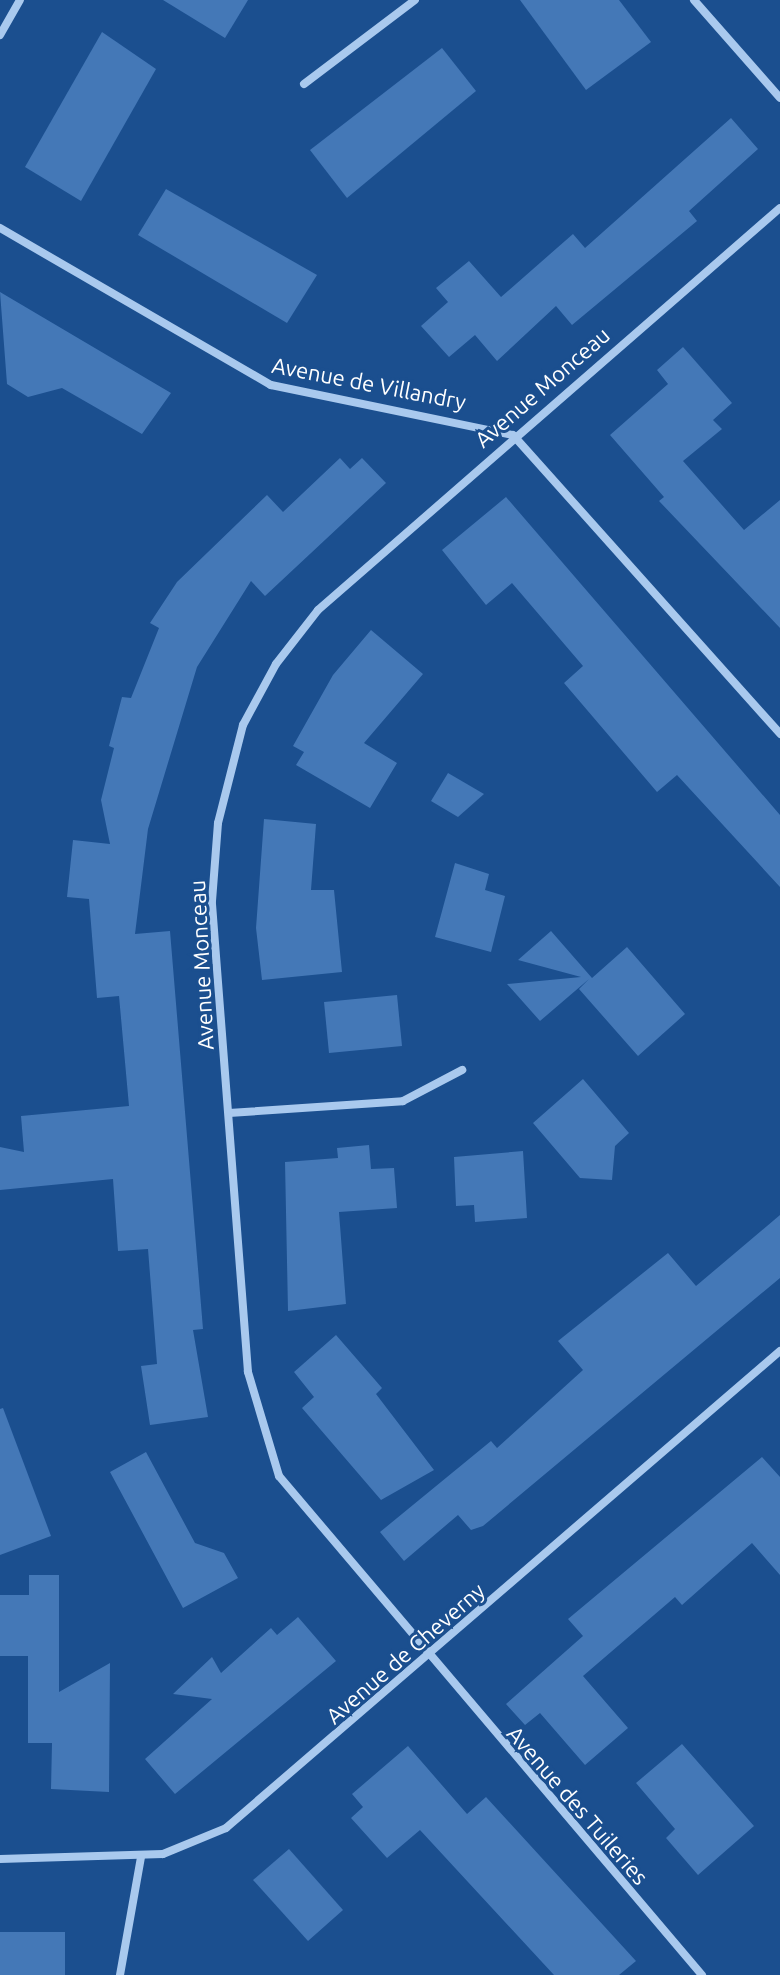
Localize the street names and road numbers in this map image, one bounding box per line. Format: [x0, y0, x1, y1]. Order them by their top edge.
street label: Avenue Monceau [469, 321, 615, 453]
street label: Avenue de Villandry [270, 351, 468, 415]
street label: Avenue Monceau [183, 879, 219, 1051]
street label: Avenue de Cheverny [320, 1577, 490, 1729]
street label: Avenue des Tuileries [502, 1720, 654, 1890]

